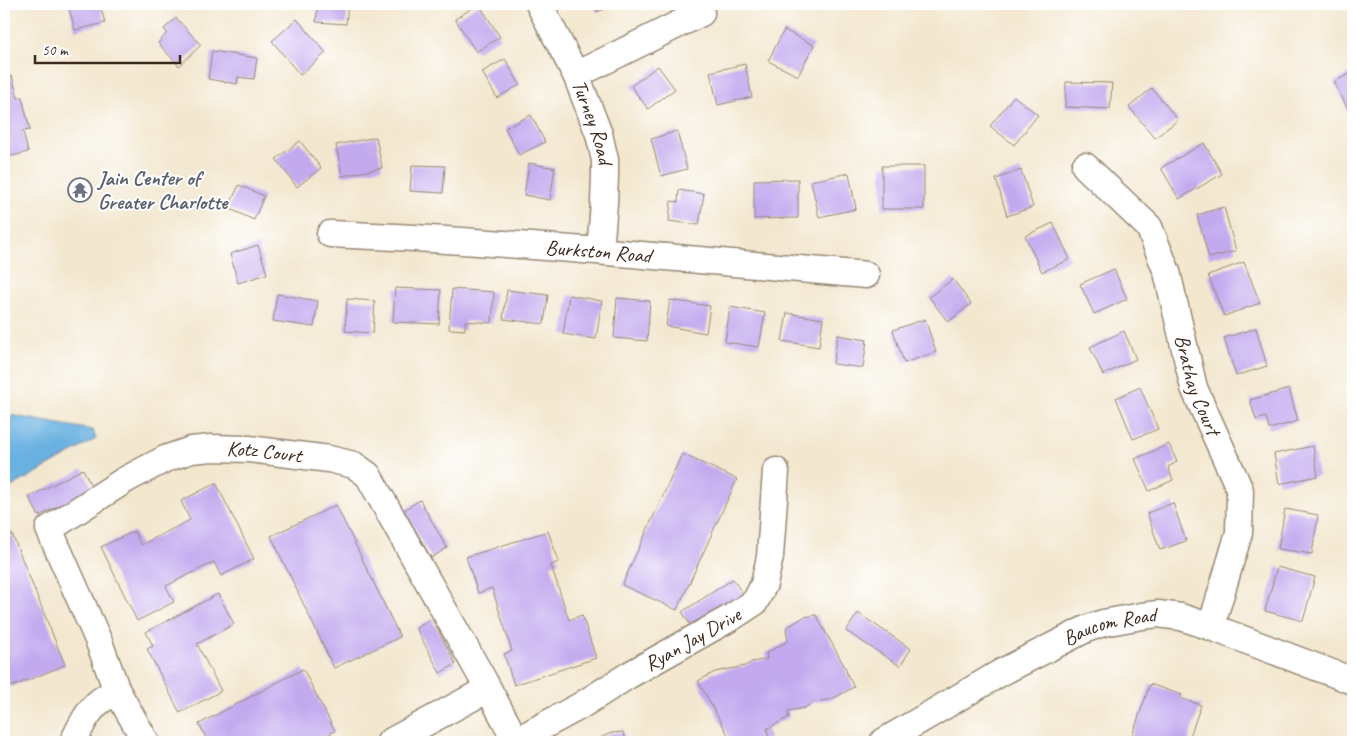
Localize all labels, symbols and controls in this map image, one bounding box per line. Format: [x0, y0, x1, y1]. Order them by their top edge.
scale bar [35, 32, 180, 64]
text: 50 m [42, 41, 69, 60]
street label: Turney Road [566, 76, 619, 170]
place label: Jain Center of Greater Charlotte [96, 165, 229, 215]
temple icon: Jain Center of Greater Charlotte [67, 177, 93, 203]
street label: Burkston Road [545, 234, 655, 269]
street label: Brathay Court [1169, 332, 1228, 442]
street label: Kotz Court [226, 435, 305, 469]
street label: Ryan Jay Drive [640, 601, 748, 677]
street label: Baucom Road [1058, 601, 1160, 652]

